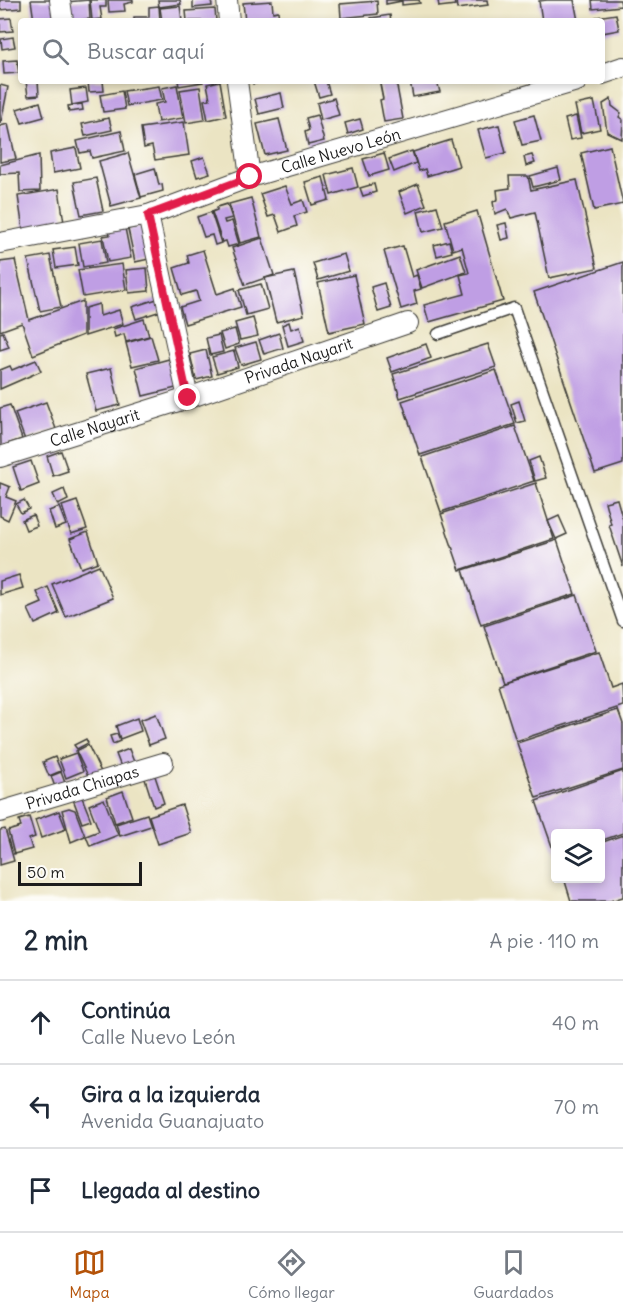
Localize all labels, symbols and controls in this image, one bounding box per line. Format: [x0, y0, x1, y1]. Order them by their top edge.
search box [18, 18, 605, 84]
icon: search [39, 35, 72, 68]
text: Buscar aquí [87, 37, 204, 65]
street label: Calle Nuevo León [279, 123, 403, 177]
route start [236, 163, 262, 189]
street label: Privada Nayarit [242, 332, 356, 388]
route end [174, 384, 200, 410]
street label: Calle Nayarit [47, 404, 142, 451]
street label: Privada Chiapas [23, 761, 141, 814]
map controls [551, 829, 605, 883]
button: layers [551, 829, 605, 883]
scale bar [18, 859, 142, 886]
text: 50 m [27, 862, 65, 882]
text: 2 min [24, 924, 88, 957]
text: A pie · 110 m [489, 928, 599, 953]
text: Continúa [81, 996, 170, 1024]
icon: ahead [24, 1006, 57, 1039]
text: 40 m [552, 1010, 599, 1035]
text: Calle Nuevo León [81, 1024, 236, 1049]
text: Gira a la izquierda [81, 1080, 260, 1108]
icon: left [24, 1090, 57, 1123]
text: 70 m [554, 1094, 599, 1119]
text: Avenida Guanajuato [81, 1108, 264, 1133]
icon: arrive [24, 1174, 57, 1207]
text: Llegada al destino [81, 1176, 260, 1204]
tab: Mapa [69, 1246, 110, 1302]
tab: Cómo llegar [248, 1246, 335, 1302]
tab: Guardados [473, 1246, 554, 1302]

